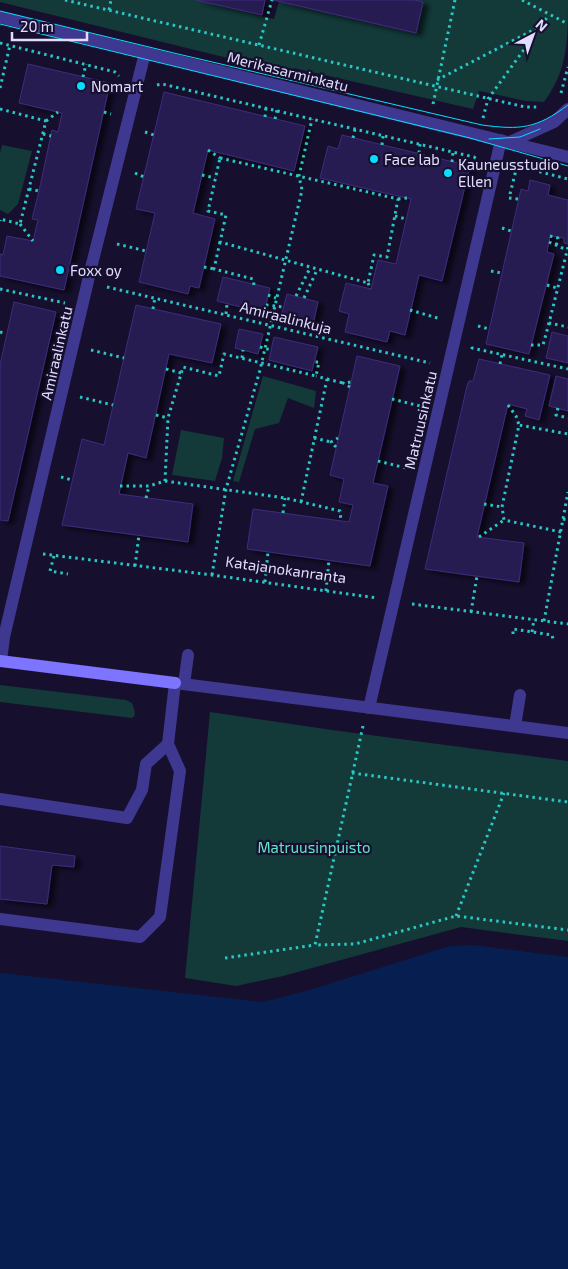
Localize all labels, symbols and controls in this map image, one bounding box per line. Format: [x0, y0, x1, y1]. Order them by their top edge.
scale bar [12, 10, 88, 42]
north arrow [508, 10, 558, 60]
text: N [532, 15, 551, 35]
text: 20 m [20, 17, 54, 35]
street label: Merikasarminkatu [225, 47, 351, 95]
place label: Nomart [91, 77, 143, 95]
marker: Nomart [75, 80, 87, 92]
place label: Face lab [384, 150, 440, 168]
marker: Face lab [368, 153, 380, 165]
place label: Kauneusstudio Ellen [458, 155, 559, 190]
marker: Kauneusstudio Ellen [442, 167, 454, 179]
place label: Foxx oy [70, 261, 122, 279]
marker: Foxx oy [54, 264, 66, 276]
street label: Amiraalinkuja [238, 297, 334, 338]
street label: Amiraalinkatu [36, 304, 76, 402]
street label: Matruusinkatu [400, 369, 440, 471]
street label: Katajanokanranta [224, 552, 348, 587]
park label: Matruusinpuisto [257, 838, 371, 856]

